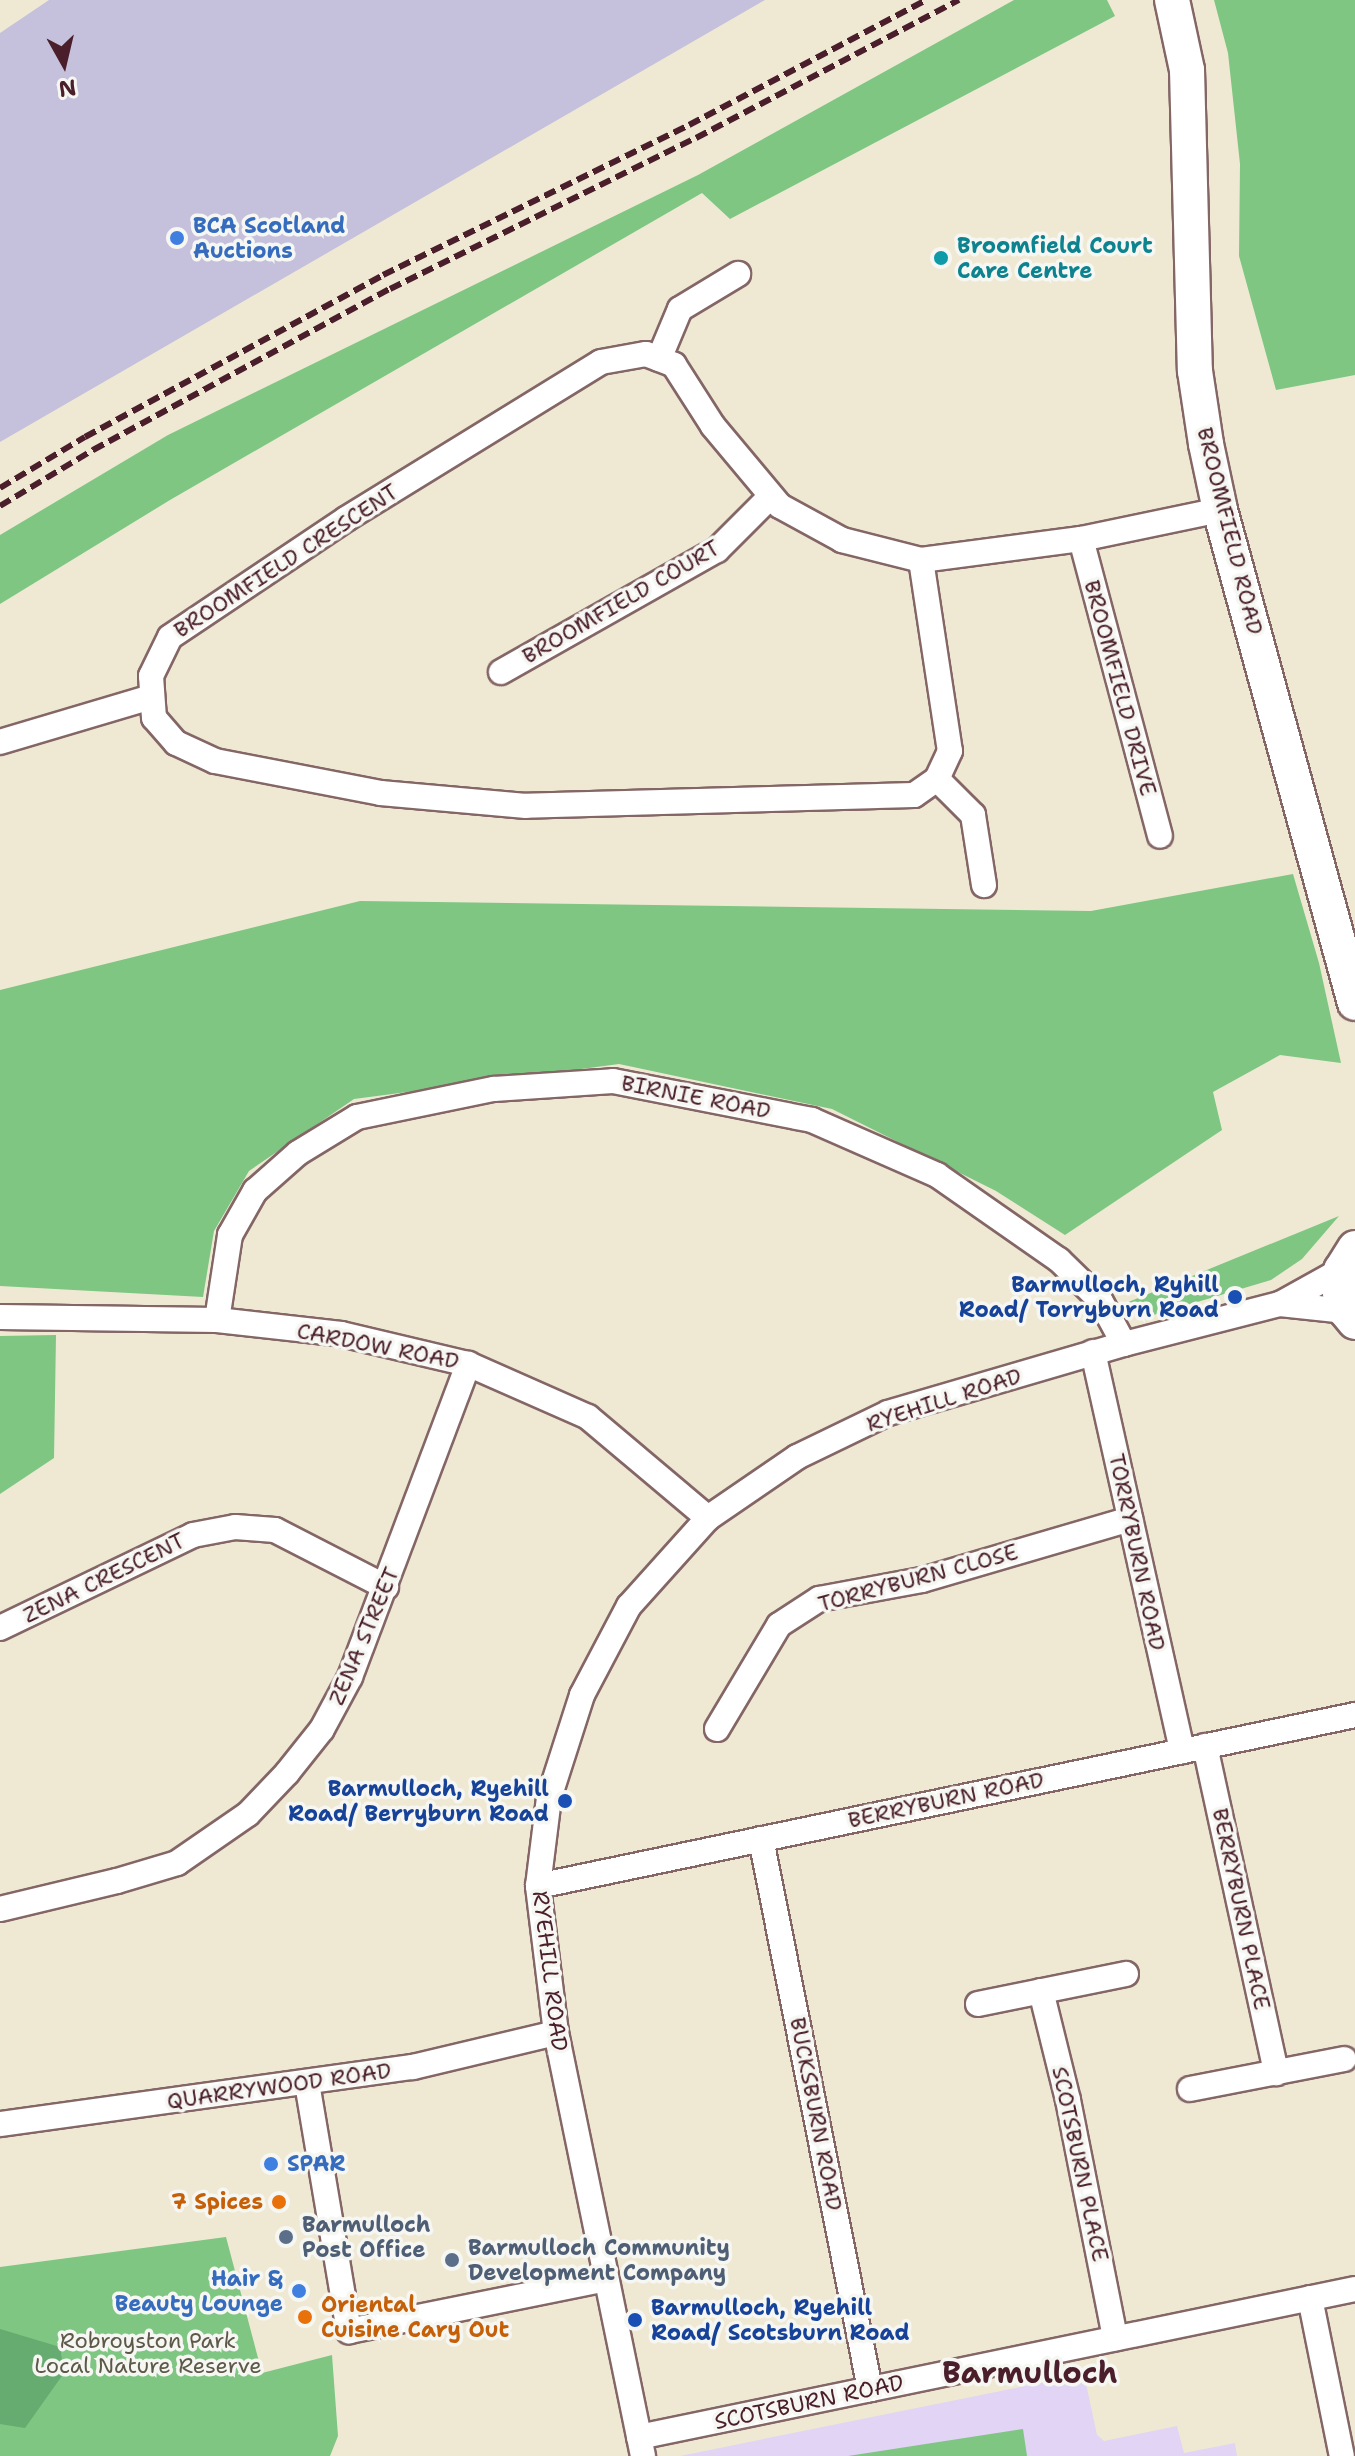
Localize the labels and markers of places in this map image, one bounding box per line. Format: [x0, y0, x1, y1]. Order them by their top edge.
place label: BCA Scotland Auctions [193, 212, 345, 264]
marker: BCA Scotland Auctions [168, 229, 186, 247]
place label: Broomfield Court Care Centre [957, 232, 1153, 284]
marker: Broomfield Court Care Centre [932, 249, 950, 267]
place label: Barmulloch, Ryhill Road/ Torryburn Road [959, 1271, 1219, 1322]
marker: Barmulloch, Ryhill Road/ Torryburn Road [1226, 1288, 1244, 1306]
place label: Barmulloch, Ryehill Road/ Berryburn Road [288, 1775, 549, 1826]
marker: Barmulloch, Ryehill Road/ Berryburn Road [556, 1792, 574, 1810]
place label: SPAR [287, 2151, 346, 2177]
marker: SPAR [262, 2155, 280, 2173]
place label: 7 Spices [171, 2189, 263, 2215]
marker: 7 Spices [270, 2193, 288, 2211]
place label: Barmulloch Post Office [302, 2211, 431, 2262]
marker: Barmulloch Post Office [277, 2228, 295, 2246]
place label: Barmulloch Community Development Company [468, 2234, 730, 2286]
marker: Barmulloch Community Development Company [443, 2251, 461, 2269]
place label: Hair & Beauty Lounge [115, 2265, 283, 2316]
marker: Hair & Beauty Lounge [290, 2282, 308, 2300]
place label: Oriental Cuisine Cary Out [321, 2291, 509, 2342]
place label: Barmulloch, Ryehill Road/ Scotsburn Road [651, 2294, 910, 2346]
marker: Oriental Cuisine Cary Out [296, 2308, 314, 2326]
marker: Barmulloch, Ryehill Road/ Scotsburn Road [626, 2311, 644, 2329]

